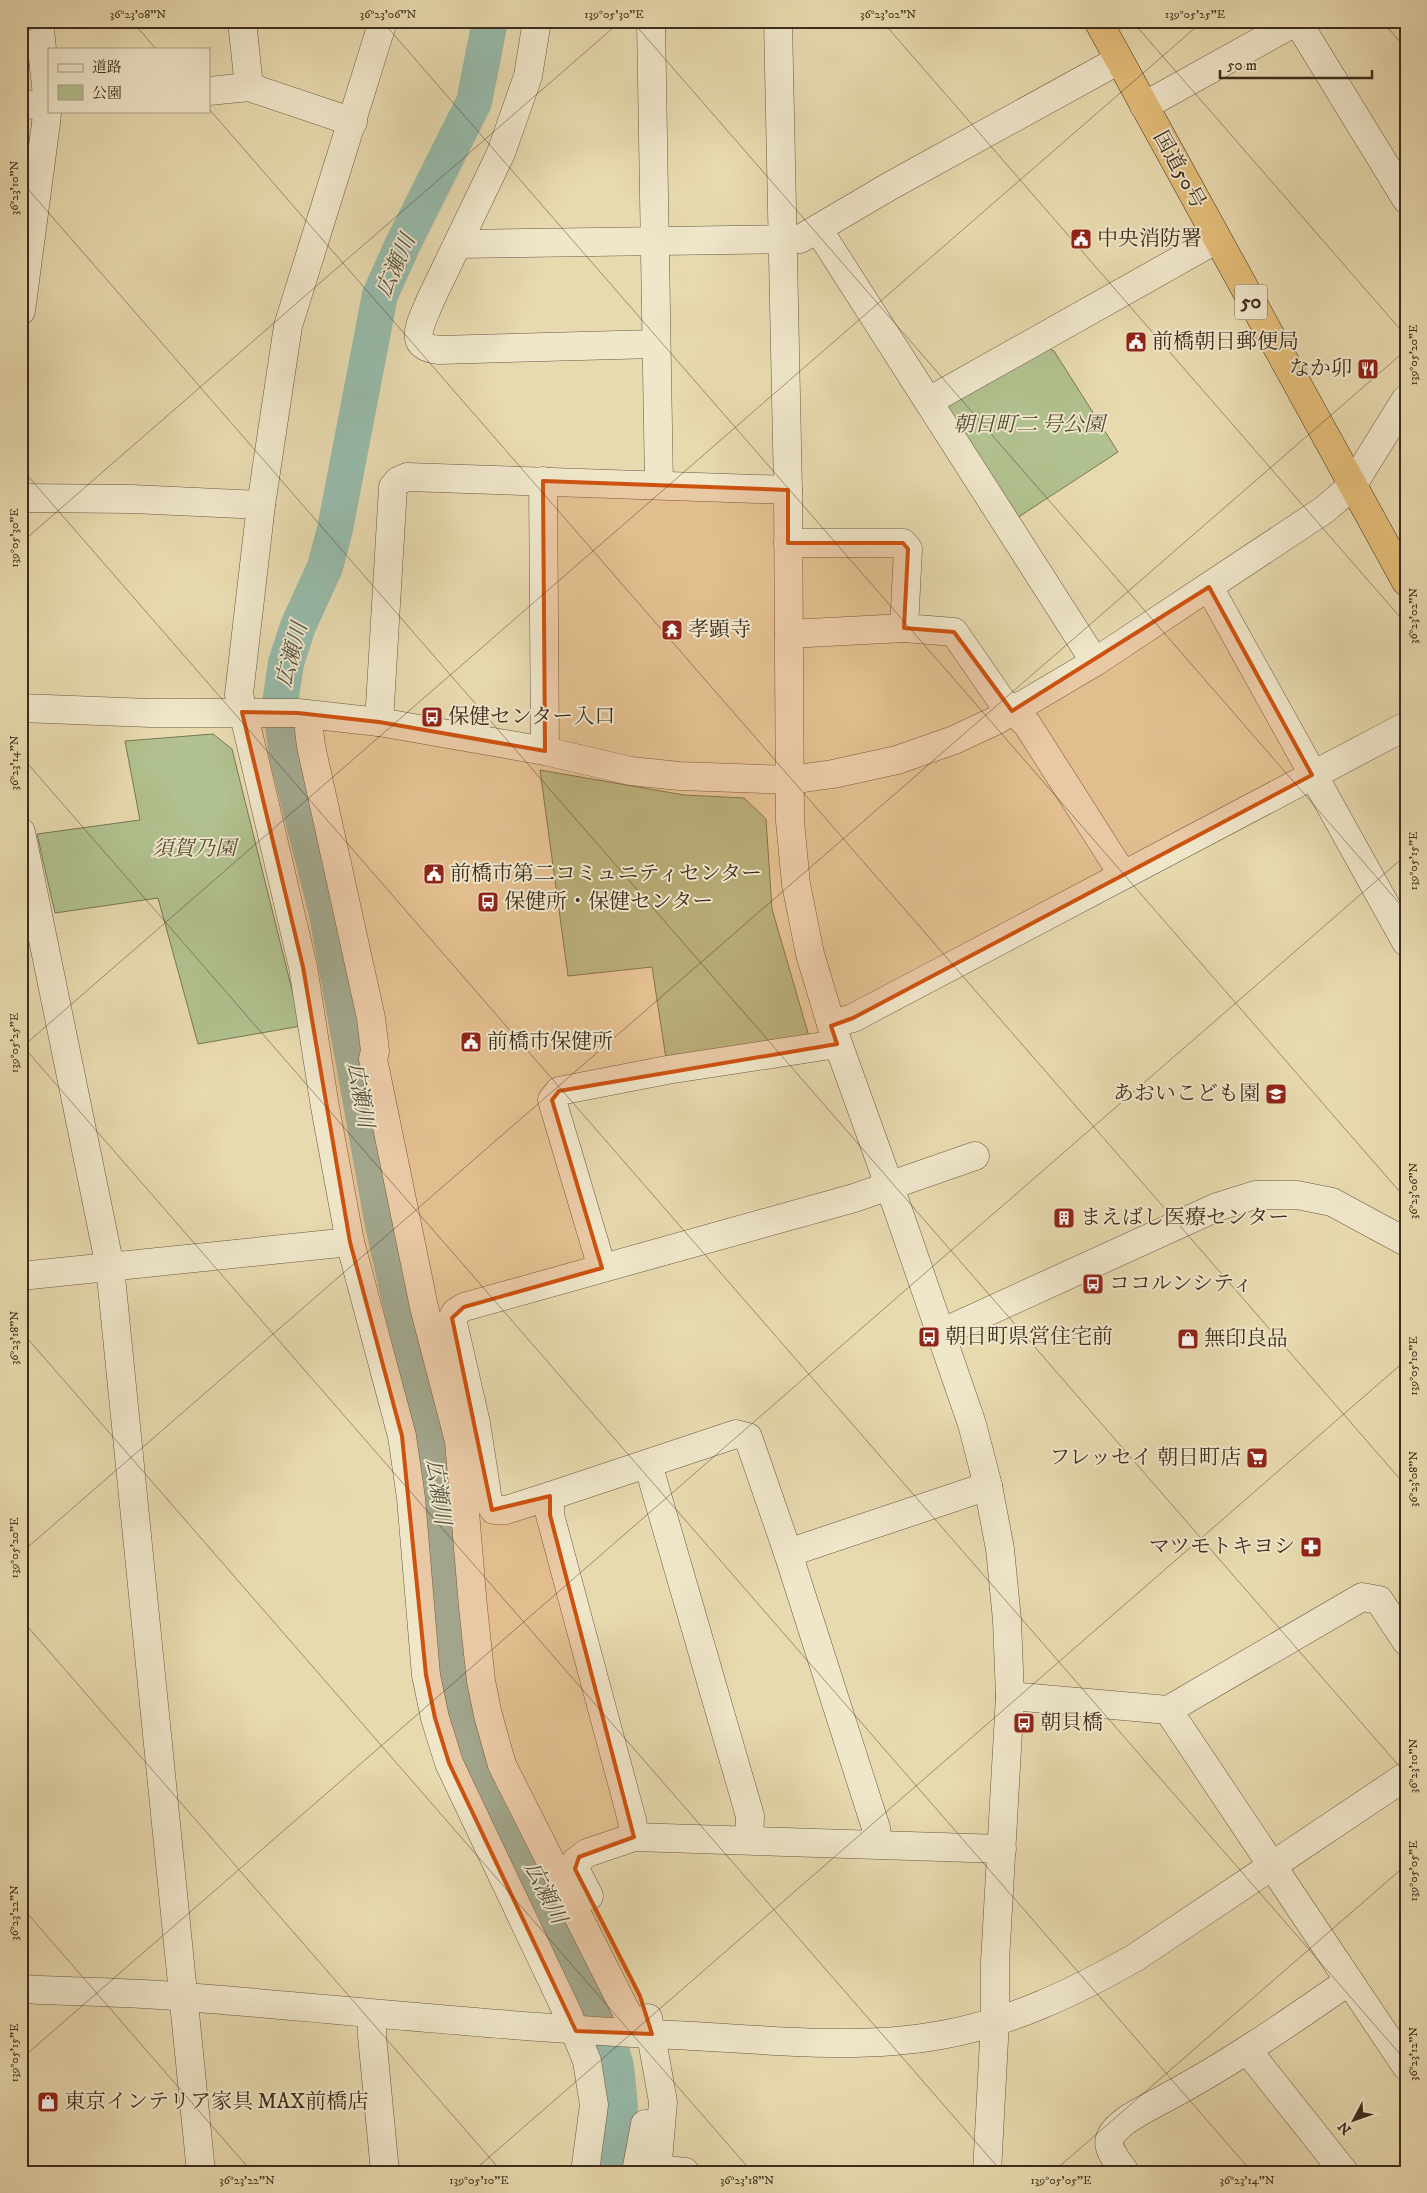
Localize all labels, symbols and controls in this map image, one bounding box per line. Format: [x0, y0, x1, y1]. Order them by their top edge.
text: 36°23'08"N [110, 7, 166, 22]
text: 36°23'06"N [360, 7, 416, 22]
text: 139°05'30"E [584, 7, 644, 22]
text: 36°23'02"N [860, 7, 916, 22]
text: 139°05'25"E [1165, 7, 1226, 22]
legend [48, 48, 210, 112]
scale bar [1220, 48, 1372, 80]
text: 50 m [1227, 56, 1257, 75]
text: 道路 [92, 58, 122, 77]
text: 公園 [92, 84, 122, 103]
street label: 国道50号 [1147, 127, 1211, 213]
text: 36°23'10"N [7, 161, 22, 215]
place label: 中央消防署 [1097, 226, 1202, 252]
public building icon: 中央消防署 [1069, 227, 1093, 251]
water label: 広瀬川 [370, 229, 423, 302]
road number: 50 [1235, 284, 1267, 320]
text: 139°05'20"E [1406, 324, 1421, 386]
place label: 前橋朝日郵便局 [1152, 329, 1299, 355]
public building icon: 前橋朝日郵便局 [1124, 330, 1148, 354]
place label: なか卯 [1289, 356, 1352, 382]
restaurant icon: なか卯 [1356, 357, 1380, 381]
park label: 朝日町二 号公園 [953, 412, 1108, 438]
text: 139°05'30"E [7, 508, 22, 568]
text: 36°23'02"N [1406, 588, 1421, 644]
place label: 孝顕寺 [688, 617, 751, 643]
water label: 広瀬川 [270, 618, 314, 690]
temple icon: 孝顕寺 [660, 618, 684, 642]
place label: 保健センター入口 [448, 704, 615, 730]
bus stop icon: 保健センター入口 [420, 705, 444, 729]
text: 36°23'14"N [7, 735, 22, 791]
text: 139°05'15"E [1406, 831, 1421, 890]
park label: 須賀乃園 [152, 836, 239, 862]
place label: 前橋市第二コミュニティセンター [450, 861, 762, 887]
public building icon: 前橋市第二コミュニティセンター [422, 862, 446, 886]
place label: 保健所・保健センター [504, 889, 713, 915]
bus stop icon: 保健所・保健センター [476, 890, 500, 914]
text: 139°05'25"E [7, 1012, 22, 1073]
place label: 前橋市保健所 [487, 1029, 613, 1055]
public building icon: 前橋市保健所 [459, 1030, 483, 1054]
water label: 広瀬川 [341, 1060, 379, 1132]
place label: あおいこども園 [1113, 1081, 1260, 1107]
school or university icon: あおいこども園 [1264, 1082, 1288, 1106]
text: 36°23'06"N [1406, 1163, 1421, 1219]
place label: まえばし医療センター [1080, 1205, 1289, 1231]
building icon: まえばし医療センター [1052, 1206, 1076, 1230]
place label: ココルンシティ [1109, 1271, 1253, 1297]
bus stop icon: ココルンシティ [1081, 1272, 1105, 1296]
text: 36°23'18"N [7, 1311, 22, 1365]
place label: 朝日町県営住宅前 [945, 1324, 1113, 1350]
bus stop icon: 朝日町県営住宅前 [917, 1325, 941, 1349]
place label: 無印良品 [1204, 1326, 1288, 1352]
shop icon: 無印良品 [1176, 1327, 1200, 1351]
text: 139°05'10"E [1406, 1336, 1421, 1396]
place label: フレッセイ 朝日町店 [1049, 1445, 1241, 1471]
supermarket icon: フレッセイ 朝日町店 [1245, 1446, 1269, 1470]
text: 36°23'08"N [1406, 1451, 1421, 1507]
water label: 広瀬川 [420, 1457, 456, 1529]
text: 139°05'20"E [7, 1517, 22, 1579]
place label: マツモトキヨシ [1149, 1534, 1295, 1560]
pharmacy icon: マツモトキヨシ [1299, 1535, 1323, 1559]
place label: 朝貝橋 [1040, 1710, 1103, 1736]
bus stop icon: 朝貝橋 [1012, 1711, 1036, 1735]
text: 36°23'10"N [1406, 1739, 1421, 1793]
text: 139°05'05"E [1406, 1840, 1421, 1902]
water label: 広瀬川 [518, 1857, 573, 1930]
text: 36°23'22"N [7, 1885, 22, 1941]
text: 139°05'15"E [7, 2023, 22, 2082]
text: 36°23'12"N [1406, 2027, 1421, 2081]
place label: 東京インテリア家具 MAX前橋店 [64, 2089, 368, 2115]
shop icon: 東京インテリア家具 MAX前橋店 [36, 2090, 60, 2114]
north arrow [1330, 2096, 1380, 2146]
text: N [1334, 2117, 1356, 2138]
text: 36°23'22"N [219, 2173, 275, 2188]
text: 139°05'10"E [449, 2173, 509, 2188]
text: 36°23'18"N [720, 2173, 774, 2188]
text: 139°05'05"E [1030, 2173, 1092, 2188]
text: 36°23'14"N [1219, 2173, 1275, 2188]

